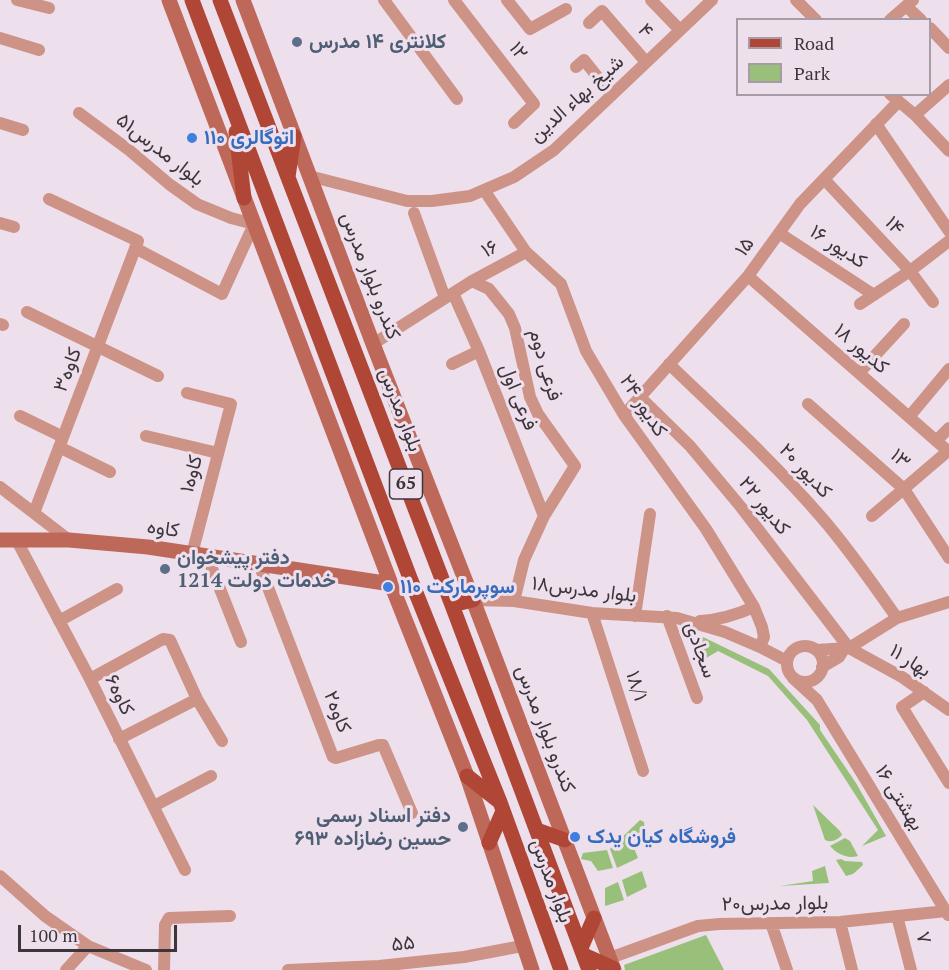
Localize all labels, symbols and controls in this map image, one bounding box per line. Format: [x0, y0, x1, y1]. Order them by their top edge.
legend [736, 18, 931, 96]
street label: ۴ [632, 19, 658, 43]
place label: کلانتری ۱۴ مدرس [309, 30, 446, 54]
text: Road [794, 31, 834, 55]
marker: کلانتری ۱۴ مدرس [290, 35, 304, 49]
street label: ۱۲ [504, 37, 532, 65]
street label: شیخ بهاء الدین [525, 50, 629, 148]
text: Park [794, 61, 830, 85]
street label: بلوار مدرس۵۱ [111, 108, 209, 192]
place label: اتوگالری ۱۱۰ [204, 126, 294, 150]
marker: اتوگالری ۱۱۰ [185, 131, 199, 145]
street label: کندرو بلوار مدرس [335, 209, 405, 343]
street label: ۱۴ [879, 212, 909, 240]
street label: کدیور ۱۶ [805, 220, 871, 274]
street label: ۱۵ [730, 233, 760, 261]
street label: ۱۶ [477, 235, 503, 263]
street label: کدیور ۱۸ [829, 319, 893, 379]
street label: فرعی دوم [523, 326, 567, 404]
street label: کاوه۳ [49, 344, 87, 396]
street label: فرعی اول [494, 360, 542, 434]
street label: بلوار مدرس [373, 365, 427, 455]
street label: کدیور ۲۴ [614, 370, 672, 442]
street label: کدیور ۲۰ [774, 439, 836, 503]
street label: ۱۳ [885, 444, 915, 474]
street label: کاوه۱ [175, 453, 209, 495]
road number: 65 [390, 469, 422, 499]
street label: کدیور ۲۲ [733, 472, 795, 540]
street label: کاوه [145, 515, 181, 543]
place label: دفتر پیشخوان خدمات دولت 1214 [177, 546, 336, 593]
marker: دفتر پیشخوان خدمات دولت 1214 [158, 562, 172, 576]
street label: بلوار مدرس۱۸ [530, 572, 638, 608]
place label: سوپرمارکت ۱۱۰ [400, 575, 515, 599]
marker: سوپرمارکت ۱۱۰ [381, 580, 395, 594]
street label: سجادی [679, 618, 721, 682]
street label: بهار ۱۱ [885, 639, 935, 683]
street label: کندرو بلوار مدرس [510, 662, 580, 796]
street label: ۱۸/۱ [620, 668, 652, 704]
street label: کاوه۶ [99, 671, 139, 719]
street label: کاوه۲ [318, 688, 356, 736]
street label: ۱۶ بهشتی [869, 761, 929, 835]
place label: دفتر اسناد رسمی ۶۹۳ حسین رضازاده [295, 804, 451, 851]
marker: دفتر اسناد رسمی ۶۹۳ حسین رضازاده [456, 820, 470, 834]
place label: فروشگاه کیان یدک [587, 825, 736, 849]
marker: فروشگاه کیان یدک [568, 830, 582, 844]
street label: بلوار مدرس [525, 836, 577, 926]
street label: بلوار مدرس۲۰ [721, 891, 829, 917]
scale bar [21, 913, 180, 951]
text: 100 m [29, 923, 78, 947]
street label: ۷ [910, 929, 936, 947]
street label: ۵۵ [390, 931, 416, 957]

